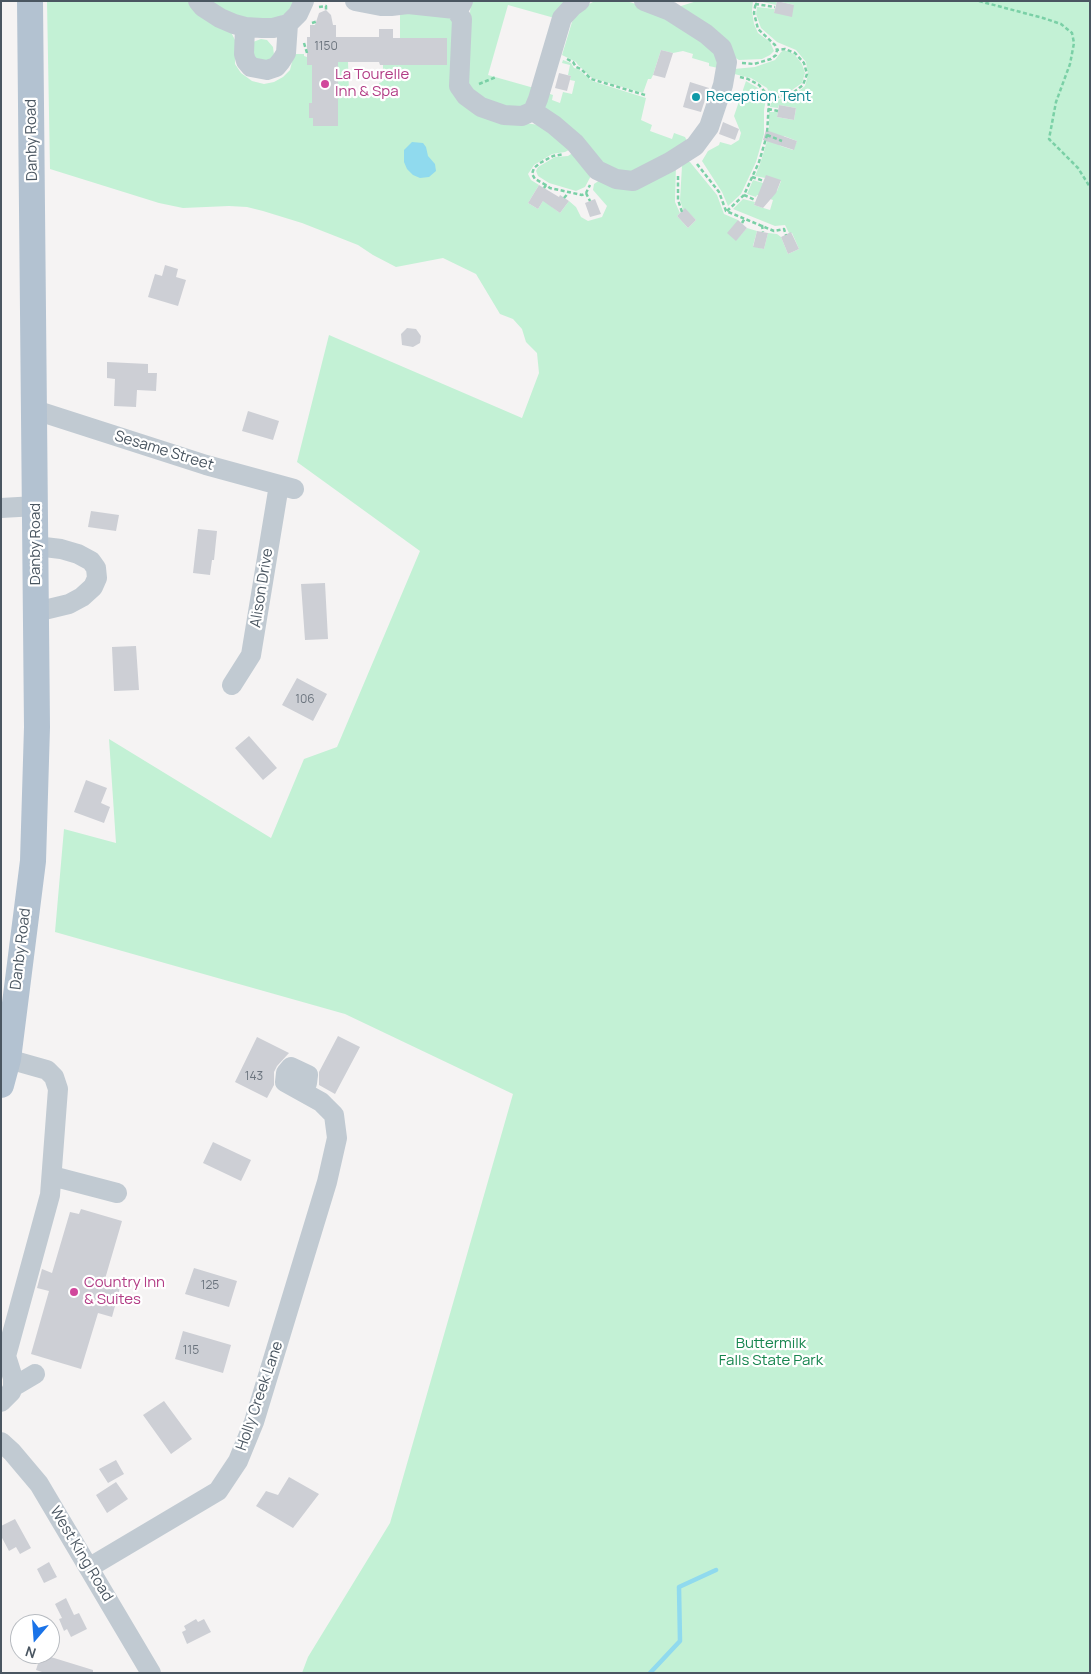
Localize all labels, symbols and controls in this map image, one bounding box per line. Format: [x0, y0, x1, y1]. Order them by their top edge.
house number: 1150 [314, 40, 338, 54]
place label: La Tourelle Inn & Spa [335, 66, 409, 101]
marker: La Tourelle Inn & Spa [319, 78, 331, 90]
place label: Reception Tent [706, 88, 811, 106]
marker: Reception Tent [690, 91, 702, 103]
street label: Danby Road [22, 99, 42, 181]
street label: Sesame Street [112, 427, 216, 475]
street label: Danby Road [27, 503, 45, 585]
street label: Alison Drive [247, 547, 277, 629]
house number: 106 [295, 693, 315, 707]
street label: Danby Road [7, 907, 35, 991]
house number: 143 [245, 1070, 263, 1084]
place label: Country Inn & Suites [84, 1274, 165, 1309]
house number: 125 [201, 1279, 219, 1293]
marker: Country Inn & Suites [68, 1286, 80, 1298]
park label: Buttermilk Falls State Park [719, 1335, 823, 1370]
street label: Holly Creek Lane [233, 1339, 287, 1453]
house number: 115 [183, 1344, 199, 1358]
street label: West King Road [46, 1503, 116, 1605]
north arrow [10, 1614, 60, 1664]
text: N [23, 1642, 38, 1663]

